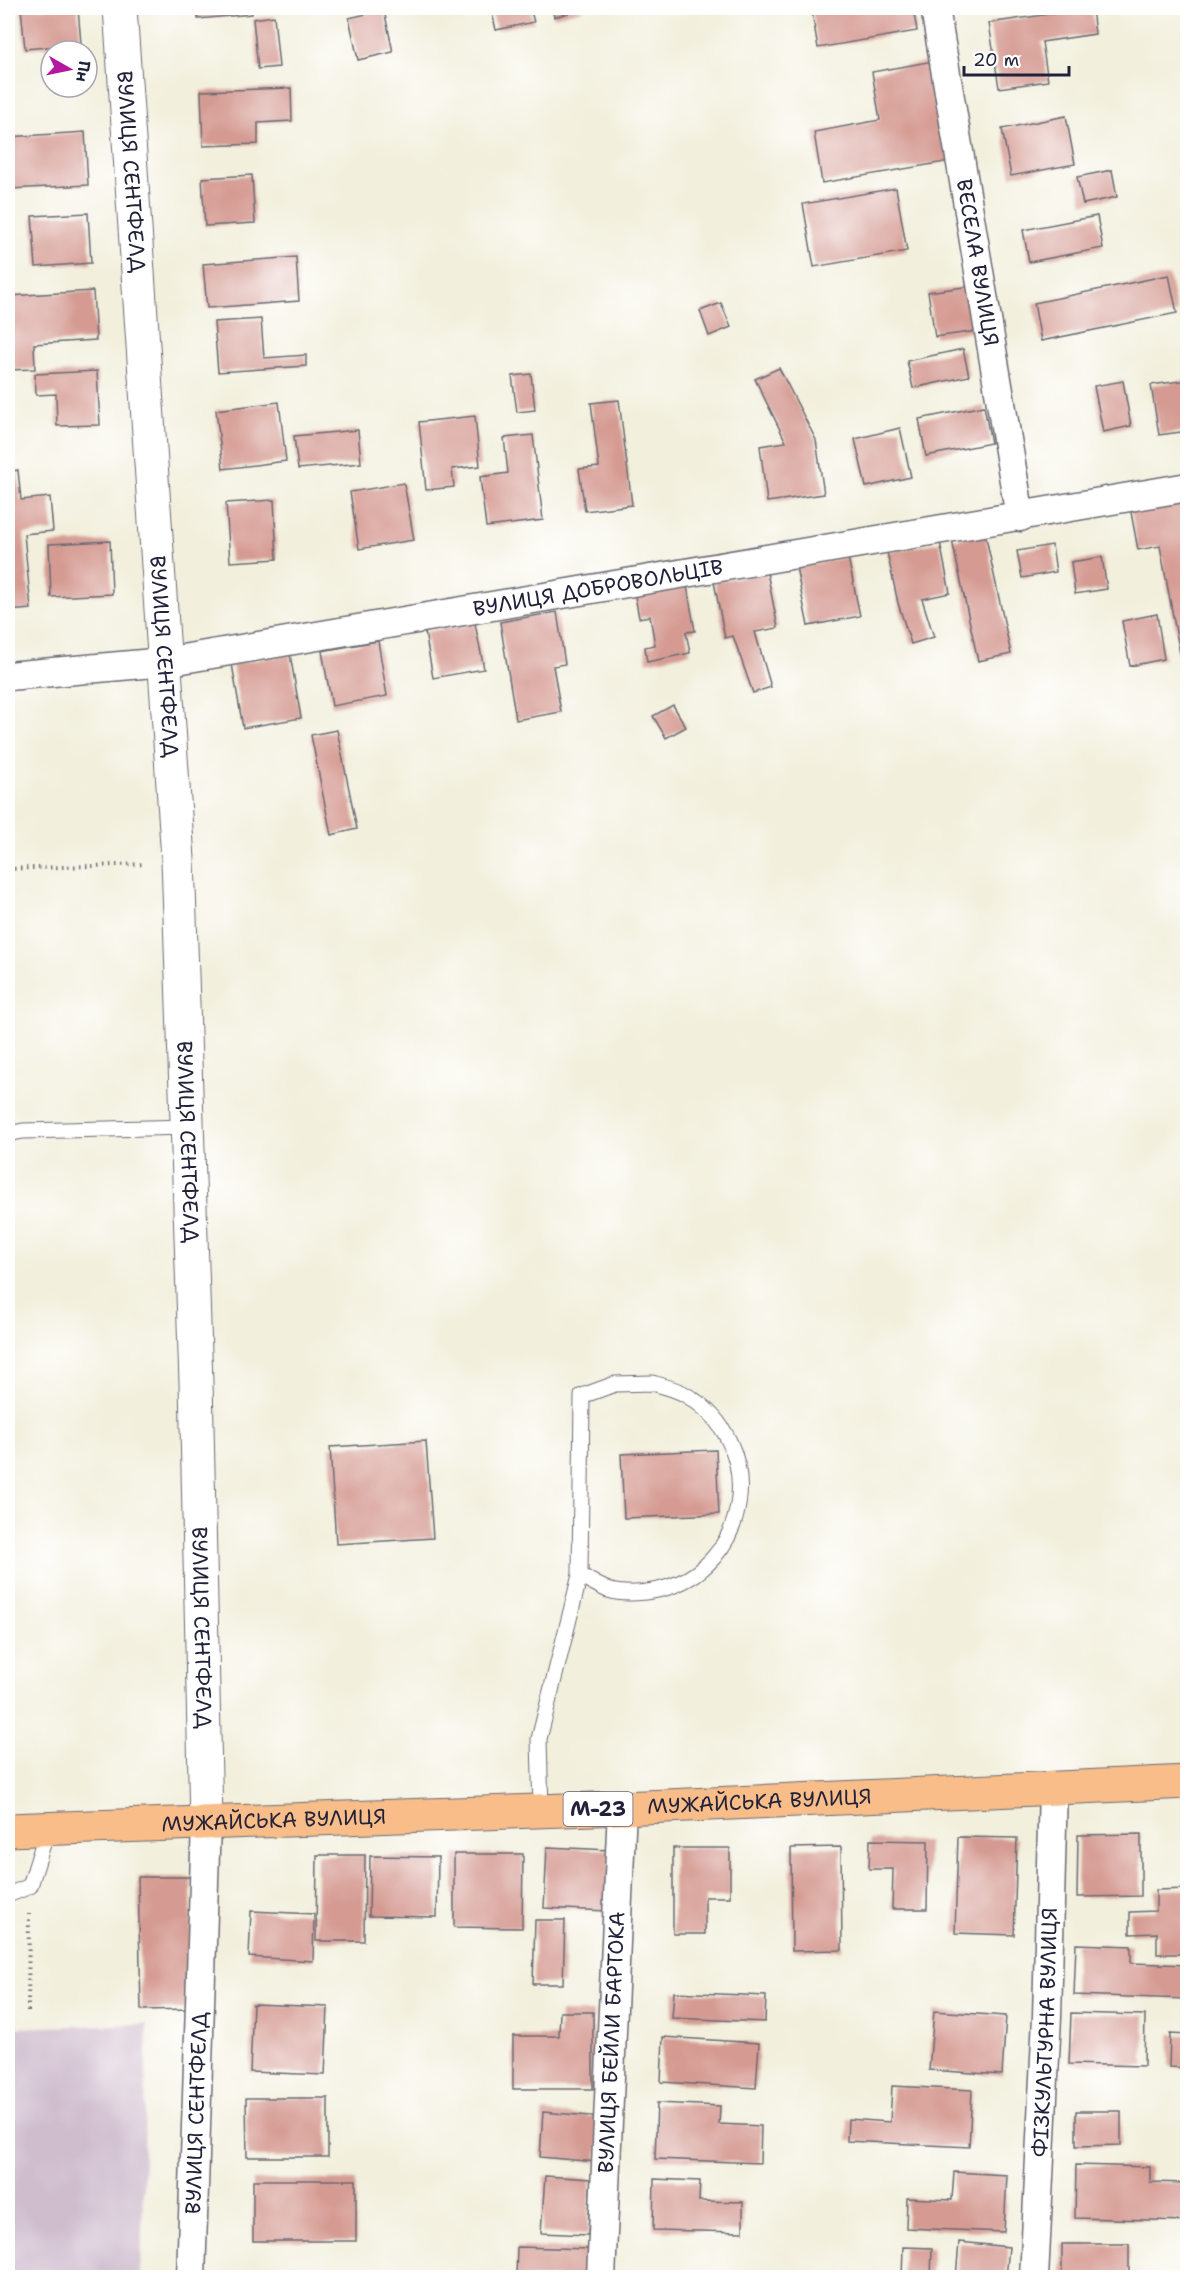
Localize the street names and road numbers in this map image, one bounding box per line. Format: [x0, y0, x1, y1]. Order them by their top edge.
street label: ВУЛИЦЯ СЕНТФЕЛД [110, 70, 152, 274]
street label: ВЕСЕЛА ВУЛИЦЯ [950, 177, 1005, 348]
street label: ВУЛИЦЯ ДОБРОВОЛЬЦІВ [471, 553, 725, 623]
street label: ВУЛИЦЯ СЕНТФЕЛД [143, 555, 185, 759]
street label: ВУЛИЦЯ СЕНТФЕЛД [170, 1040, 205, 1244]
street label: ВУЛИЦЯ СЕНТФЕЛД [185, 1526, 218, 1729]
street label: МУЖАЙСЬКА ВУЛИЦЯ [647, 1783, 872, 1821]
road number: М-23 [564, 1792, 632, 1826]
street label: МУЖАЙСЬКА ВУЛИЦЯ [161, 1802, 387, 1838]
street label: ФІЗКУЛЬТУРНА ВУЛИЦЯ [1026, 1907, 1064, 2158]
street label: ВУЛИЦЯ БЕЙЛИ БАРТОКА [592, 1911, 631, 2174]
street label: ВУЛИЦЯ СЕНТФЕЛД [179, 2011, 214, 2215]

